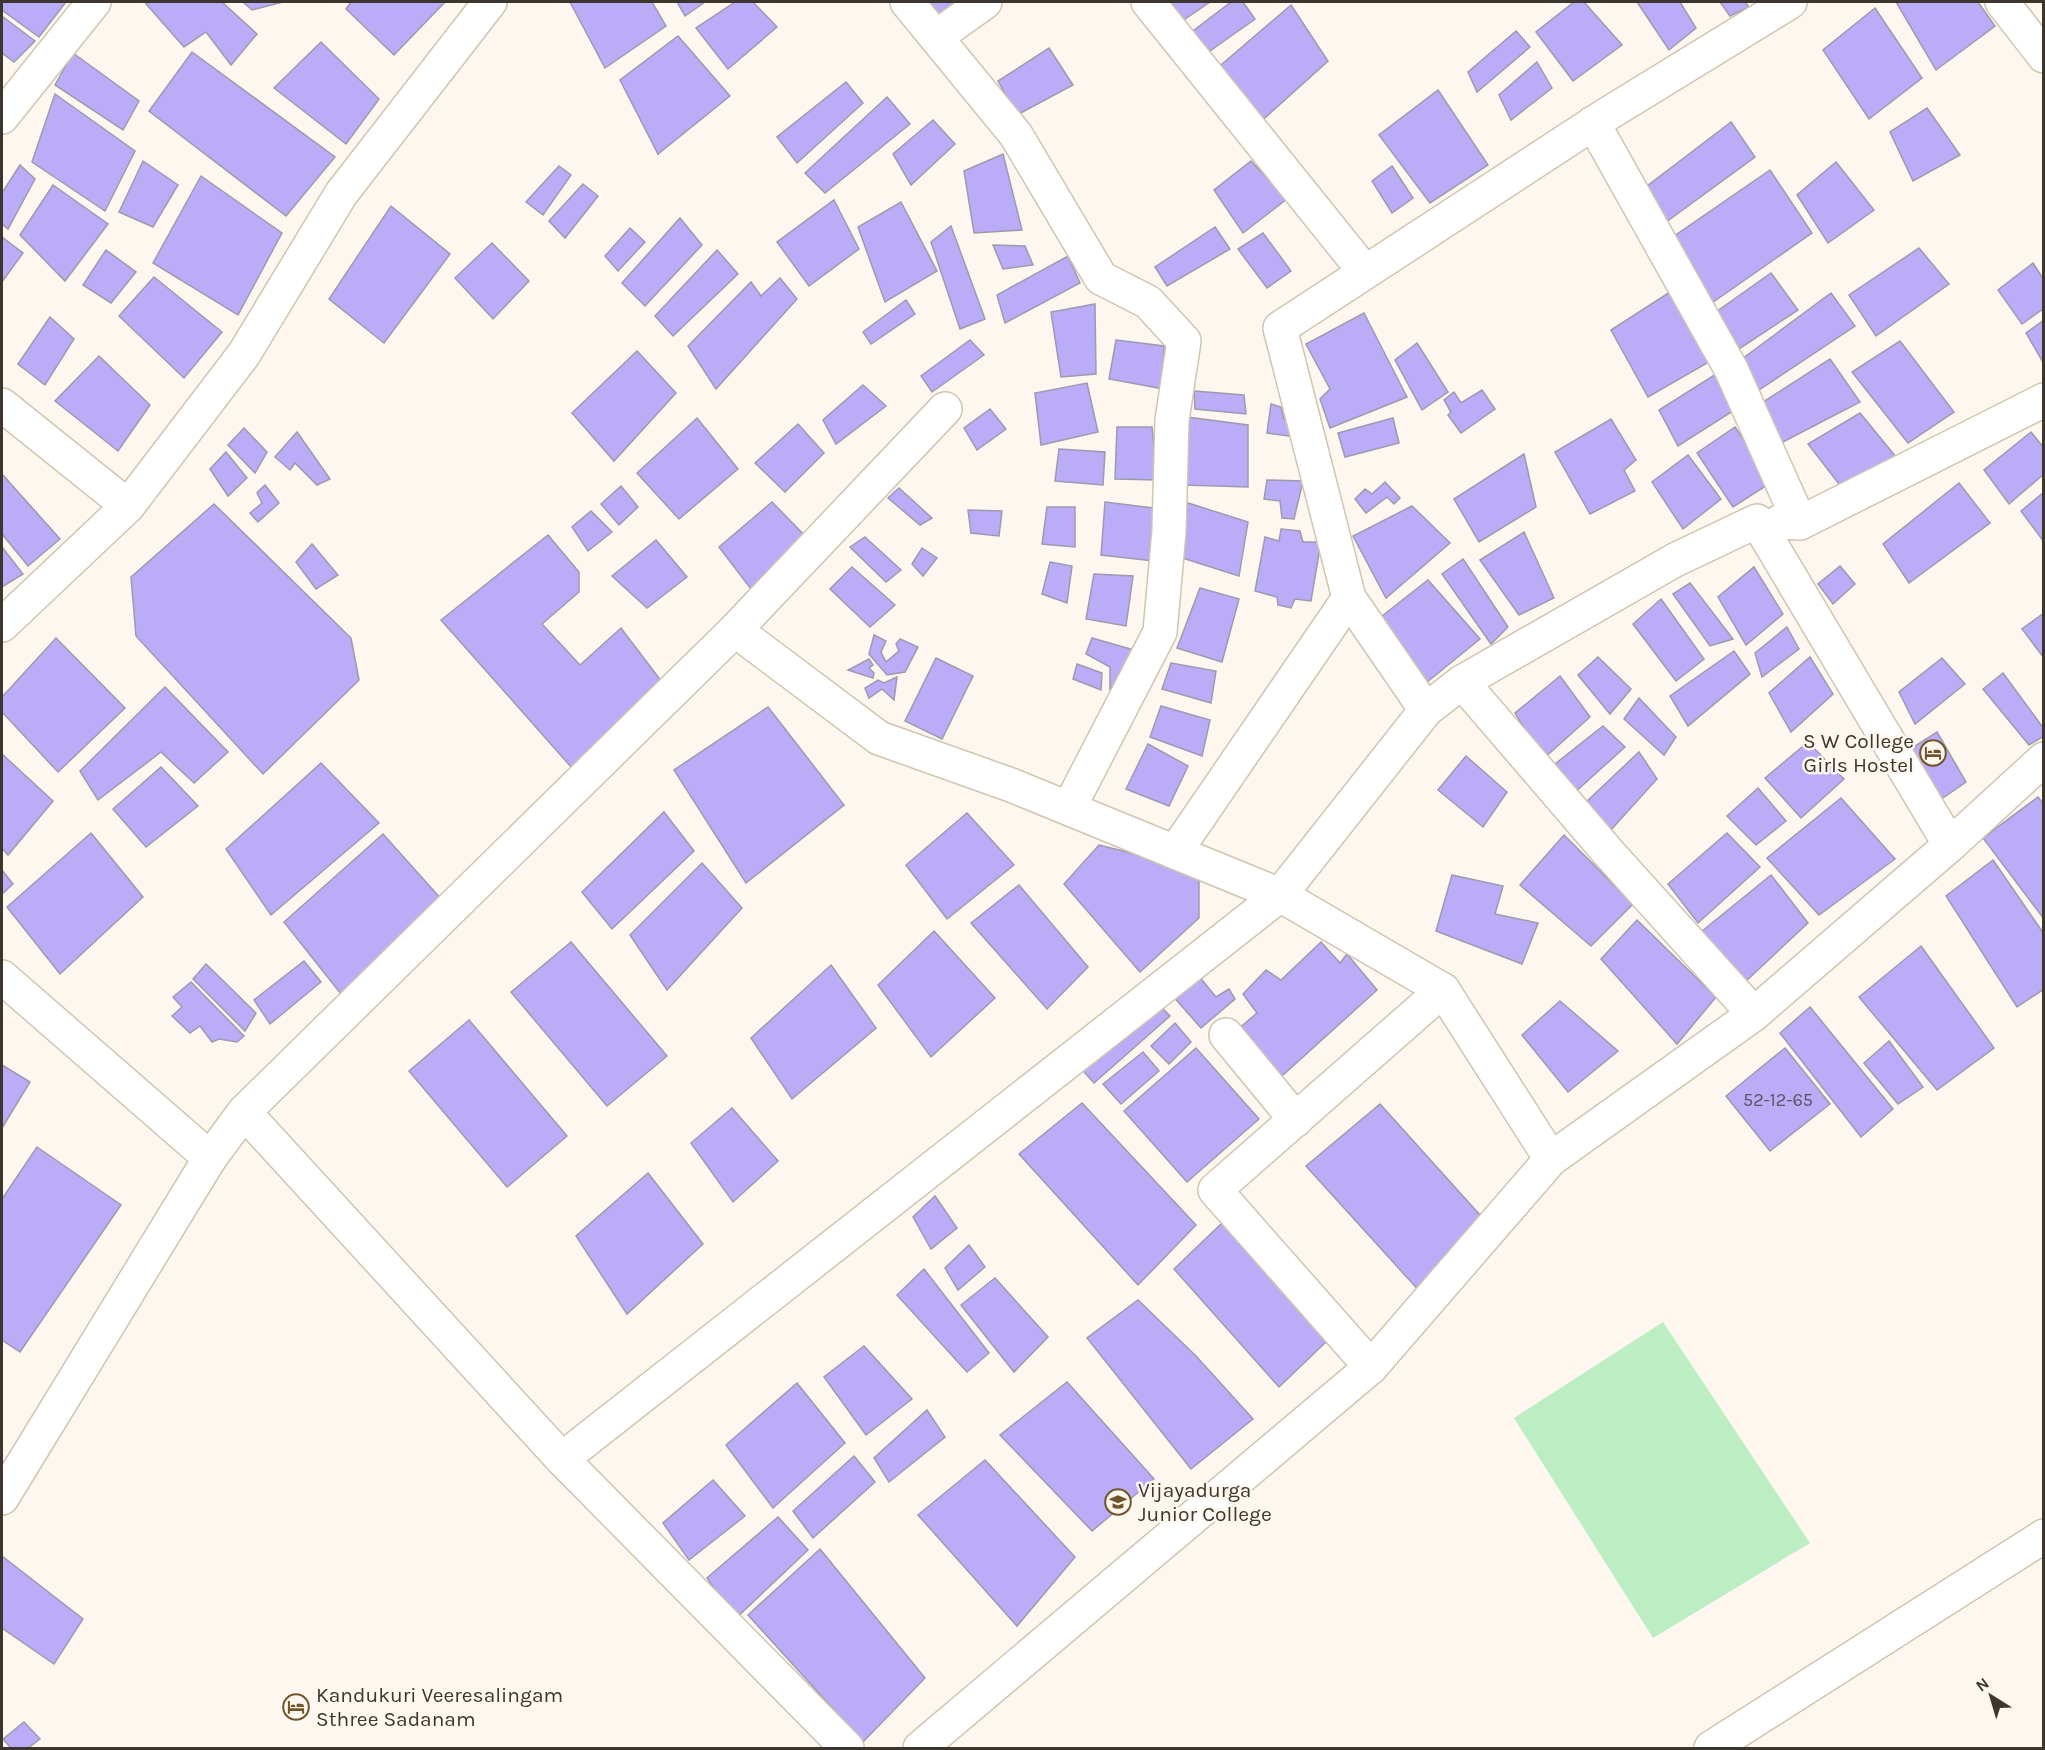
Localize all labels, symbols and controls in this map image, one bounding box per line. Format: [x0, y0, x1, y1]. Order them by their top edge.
place label: S W College Girls Hostel [1803, 729, 1914, 777]
hotel icon: S W College Girls Hostel [1918, 738, 1948, 768]
house number: 52-12-65 [1743, 1089, 1813, 1111]
place label: Vijayadurga Junior College [1138, 1478, 1272, 1526]
school or university icon: Vijayadurga Junior College [1103, 1487, 1133, 1517]
north arrow [1961, 1666, 2021, 1726]
text: N [1972, 1673, 1993, 1695]
place label: Kandukuri Veeresalingam Sthree Sadanam [316, 1683, 563, 1731]
hotel icon: Kandukuri Veeresalingam Sthree Sadanam [281, 1692, 311, 1722]

